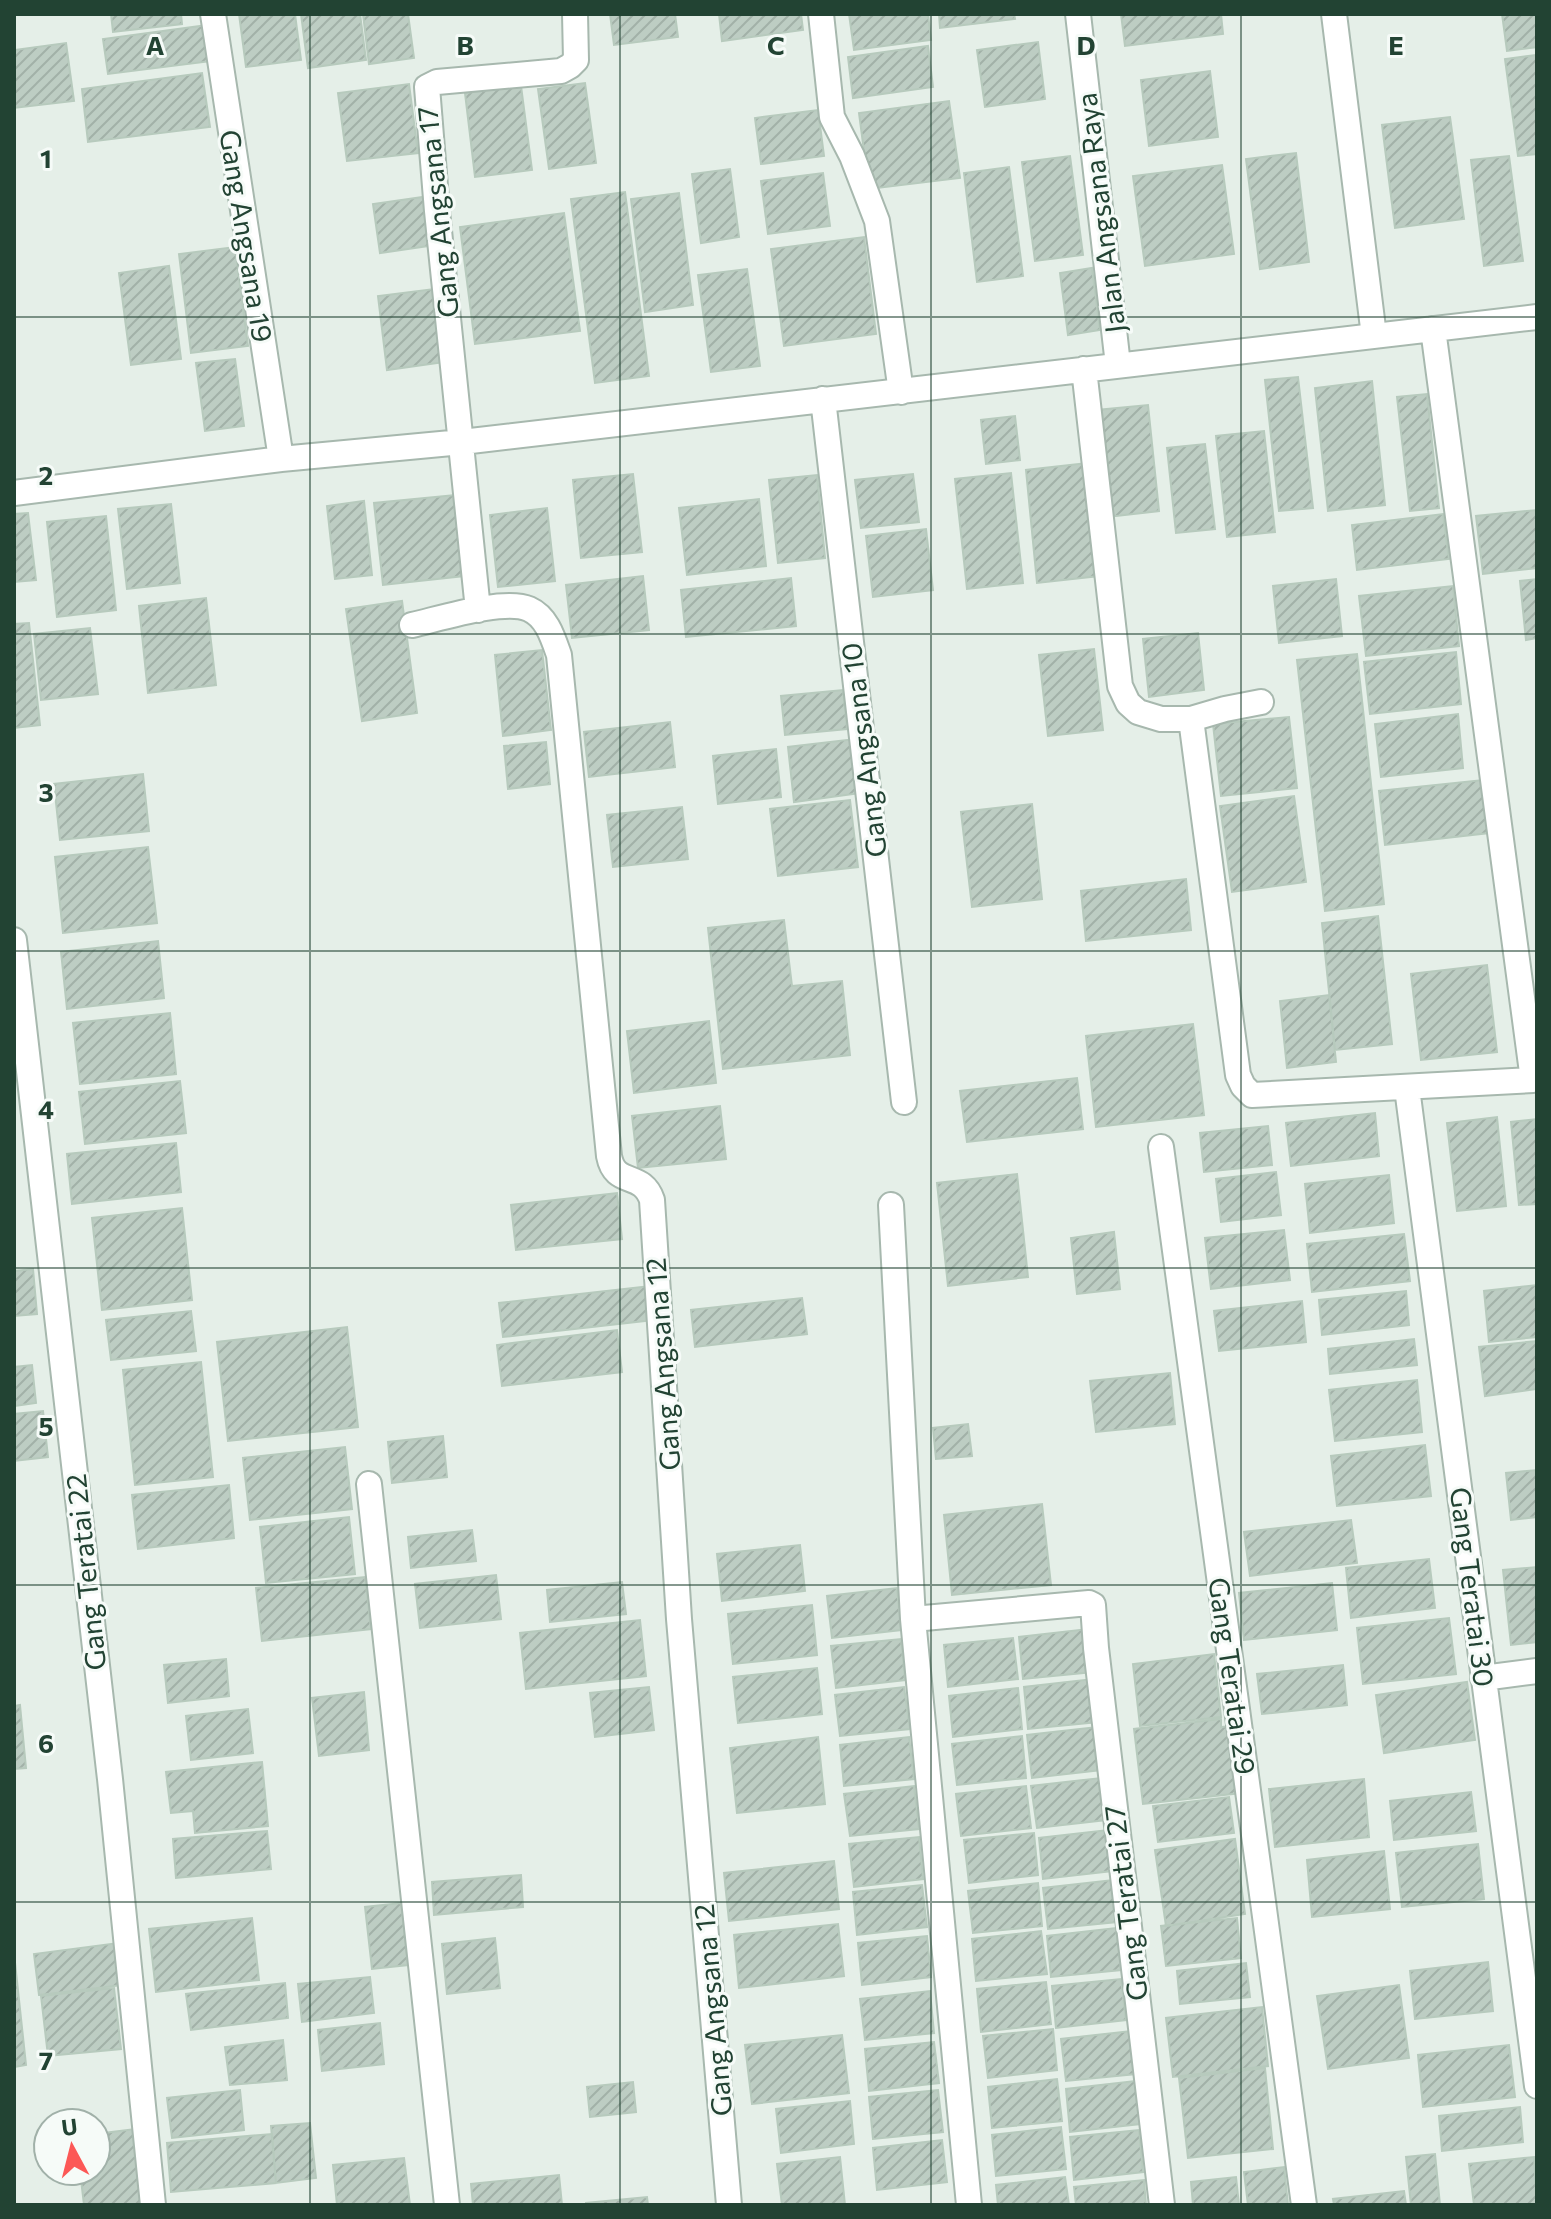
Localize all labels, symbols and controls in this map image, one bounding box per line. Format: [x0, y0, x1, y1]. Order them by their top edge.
text: A [146, 29, 165, 60]
text: B [456, 29, 474, 60]
text: C [767, 29, 785, 60]
text: D [1076, 29, 1096, 60]
text: E [1388, 29, 1404, 60]
street label: Jalan Angsana Raya [1068, 91, 1132, 335]
street label: Gang Angsana 17 [409, 105, 465, 320]
street label: Gang Angsana 19 [213, 127, 281, 345]
text: 1 [40, 142, 52, 173]
text: 2 [39, 459, 53, 490]
street label: Gang Angsana 10 [833, 641, 893, 859]
text: 3 [38, 776, 54, 807]
text: 4 [38, 1093, 54, 1124]
street label: Gang Angsana 12 [638, 1257, 686, 1472]
text: 5 [38, 1410, 54, 1441]
street label: Gang Teratai 22 [58, 1472, 112, 1672]
street label: Gang Teratai 30 [1444, 1485, 1502, 1689]
street label: Gang Teratai 29 [1202, 1575, 1264, 1777]
text: 6 [38, 1727, 54, 1758]
street label: Gang Teratai 27 [1096, 1803, 1154, 2003]
street label: Gang Angsana 12 [686, 1902, 738, 2118]
text: 7 [39, 2044, 53, 2075]
north arrow [32, 2107, 112, 2187]
text: U [60, 2112, 79, 2141]

